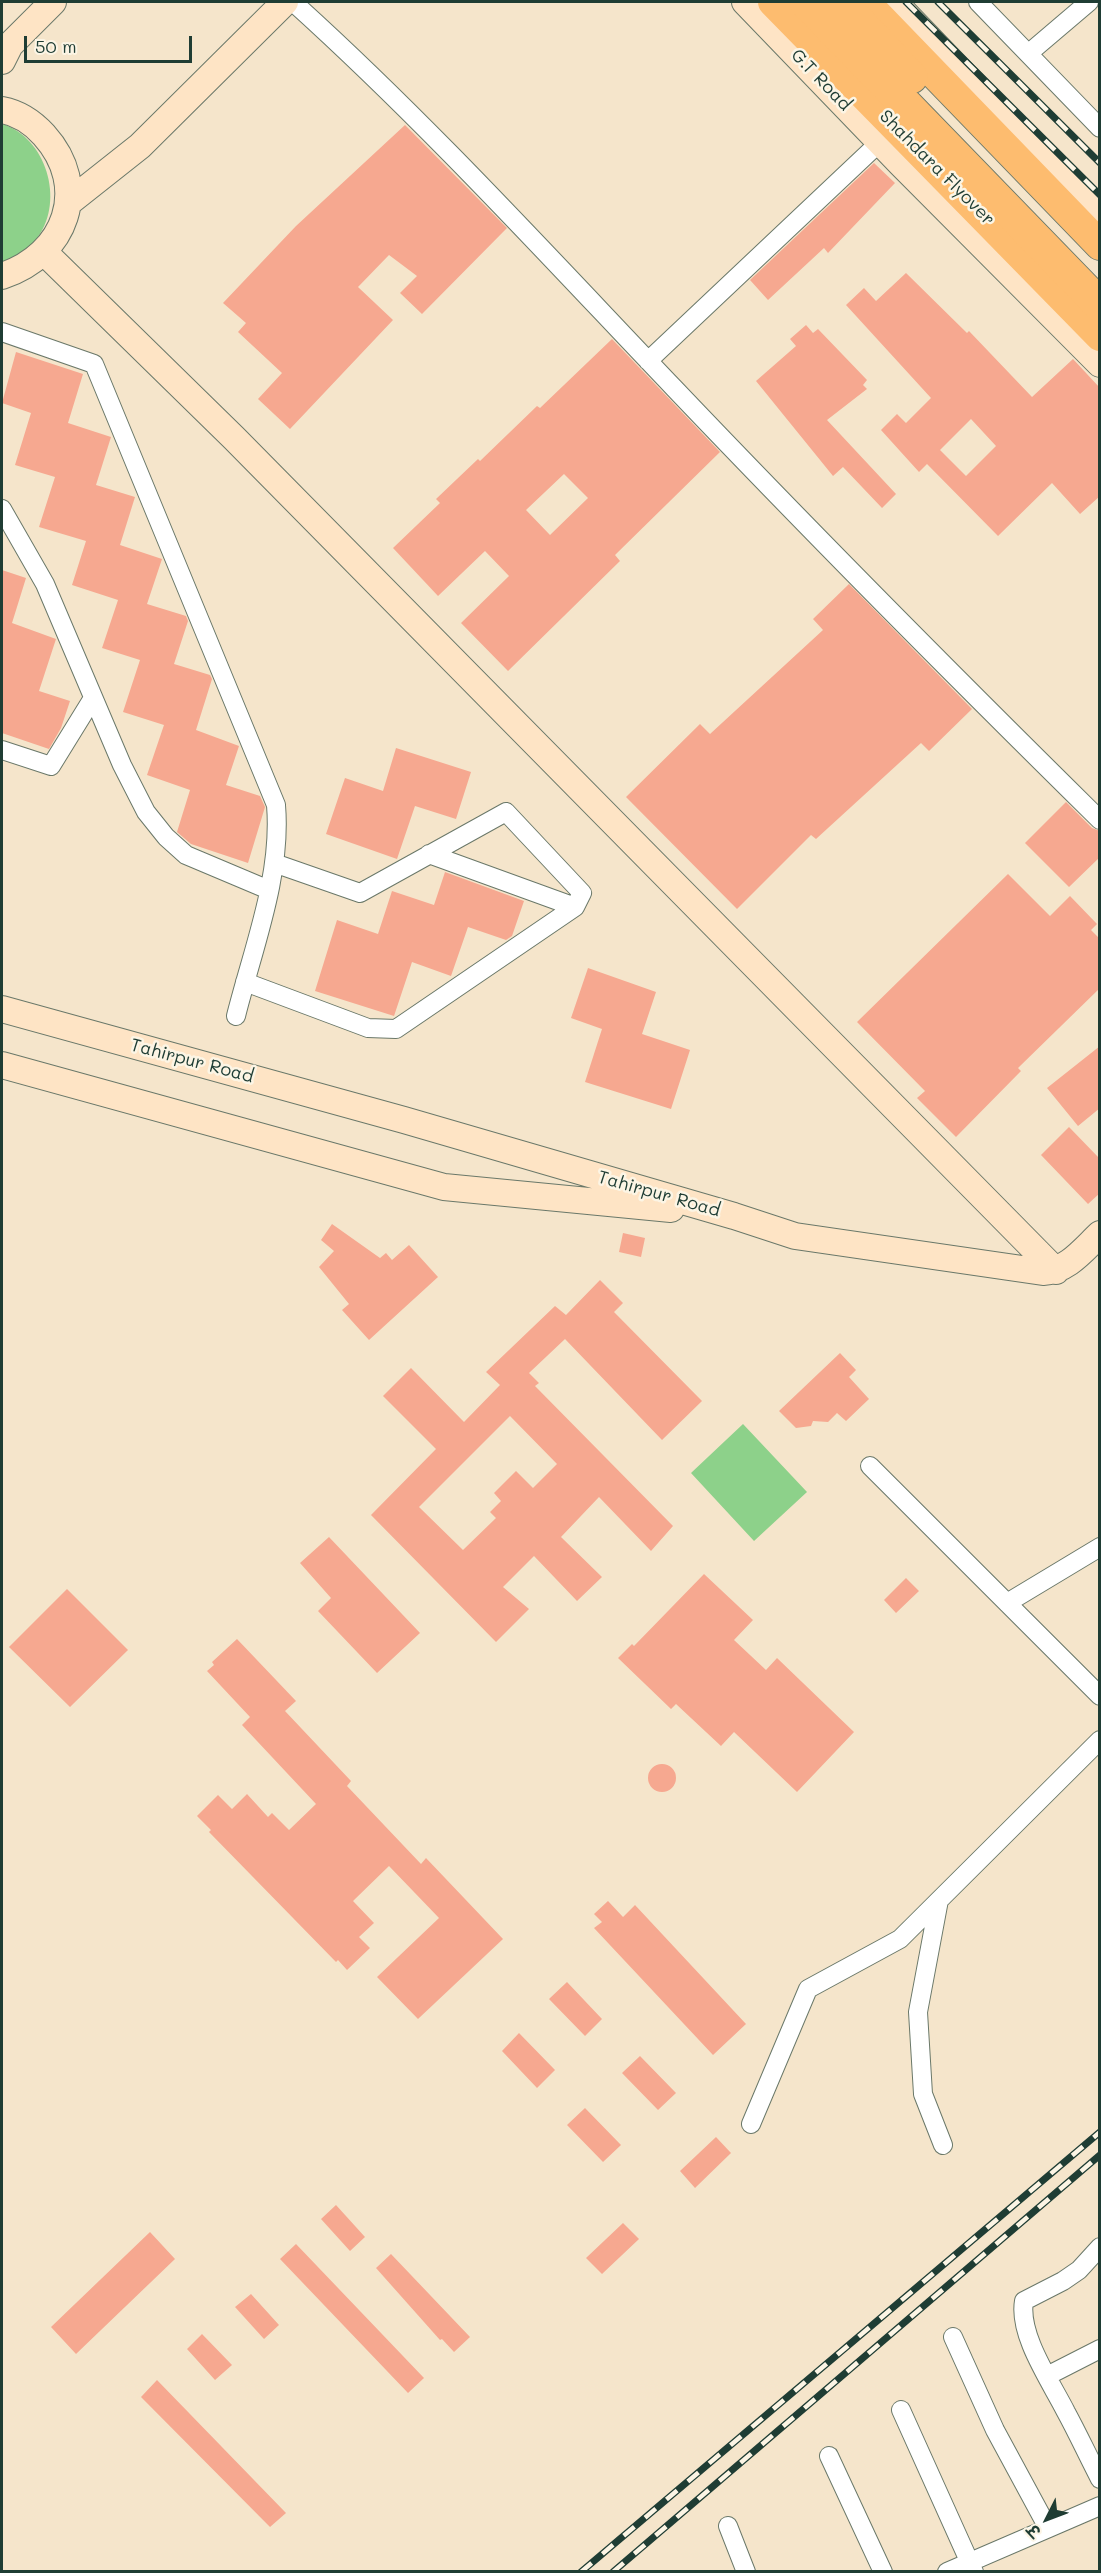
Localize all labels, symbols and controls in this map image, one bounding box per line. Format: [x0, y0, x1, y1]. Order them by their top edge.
scale bar [27, 24, 195, 62]
text: 50 m [35, 34, 77, 58]
street label: G.T Road [786, 45, 856, 115]
street label: Shahdara Flyover [875, 106, 999, 230]
street label: Tahirpur Road [128, 1034, 256, 1088]
street label: Tahirpur Road [595, 1166, 723, 1222]
north arrow [1017, 2489, 1077, 2549]
text: उ [1022, 2520, 1045, 2542]

